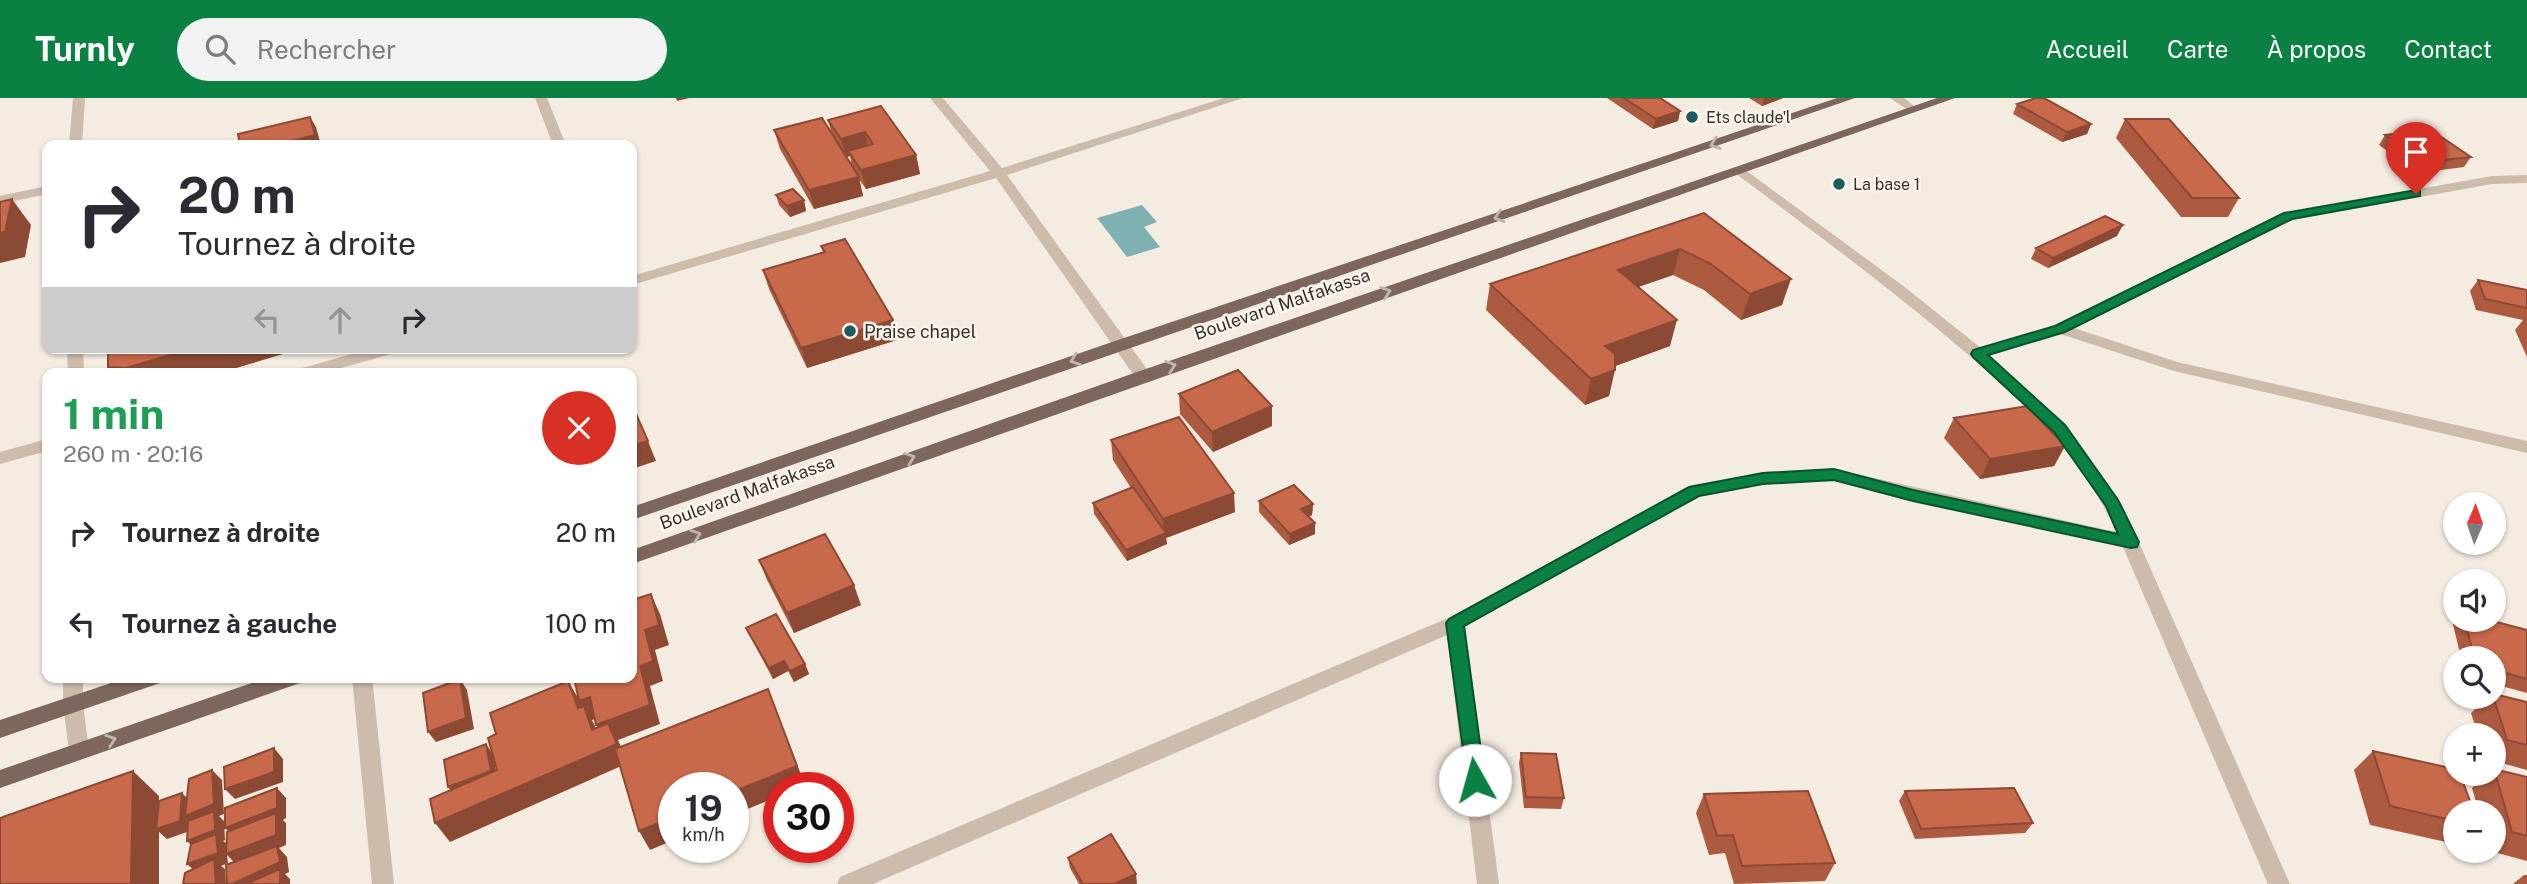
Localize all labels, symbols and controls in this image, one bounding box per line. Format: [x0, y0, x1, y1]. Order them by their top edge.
search box [177, 18, 667, 81]
text: Turnly [35, 30, 135, 68]
icon: search [201, 30, 239, 68]
text: Rechercher [257, 34, 396, 65]
text: Accueil [2046, 35, 2129, 63]
text: Carte [2167, 35, 2228, 63]
text: À propos [2266, 35, 2366, 63]
text: Contact [2404, 35, 2492, 63]
place label: Ets claude'l [1706, 108, 1791, 127]
marker: Ets claude'l [1684, 109, 1700, 125]
pin [2386, 122, 2446, 194]
icon: arrive [2397, 133, 2435, 171]
one-way arrow [1709, 136, 1721, 150]
text: 20 m [178, 166, 296, 224]
icon: right [63, 168, 154, 259]
place label: La base 1 [1853, 175, 1920, 194]
marker: La base 1 [1831, 176, 1847, 192]
one-way arrow [1494, 209, 1506, 223]
text: Tournez à droite [178, 225, 416, 262]
street label: Boulevard Malfakassa [1191, 264, 1373, 344]
one-way arrow [1380, 286, 1392, 300]
icon: left [248, 301, 286, 339]
icon: ahead [321, 301, 359, 339]
icon: right [394, 301, 432, 339]
place label: Praise chapel [864, 321, 976, 342]
marker: Praise chapel [842, 323, 858, 339]
one-way arrow [1069, 352, 1081, 366]
one-way arrow [1164, 360, 1177, 374]
text: 1 min [63, 389, 164, 438]
button: close [542, 391, 616, 465]
text: 260 m · 20:16 [63, 440, 203, 467]
street label: Boulevard Malfakassa [657, 451, 837, 533]
one-way arrow [904, 453, 916, 467]
north arrow [2443, 492, 2506, 555]
map controls [2443, 492, 2506, 863]
icon: right [63, 514, 101, 552]
text: Tournez à droite [122, 517, 320, 548]
text: 20 m [556, 517, 616, 548]
one-way arrow [690, 529, 702, 543]
button: sound [2443, 569, 2506, 632]
icon: left [63, 605, 101, 643]
text: Tournez à gauche [122, 608, 337, 639]
text: 100 m [545, 608, 616, 639]
button: search [2443, 646, 2506, 709]
button: + [2443, 723, 2506, 786]
one-way arrow [104, 734, 116, 748]
position arrow [1438, 743, 1512, 817]
speed limit sign: 30 [763, 772, 854, 863]
text: 19 [684, 788, 723, 829]
button: − [2443, 800, 2506, 863]
text: km/h [682, 824, 725, 845]

